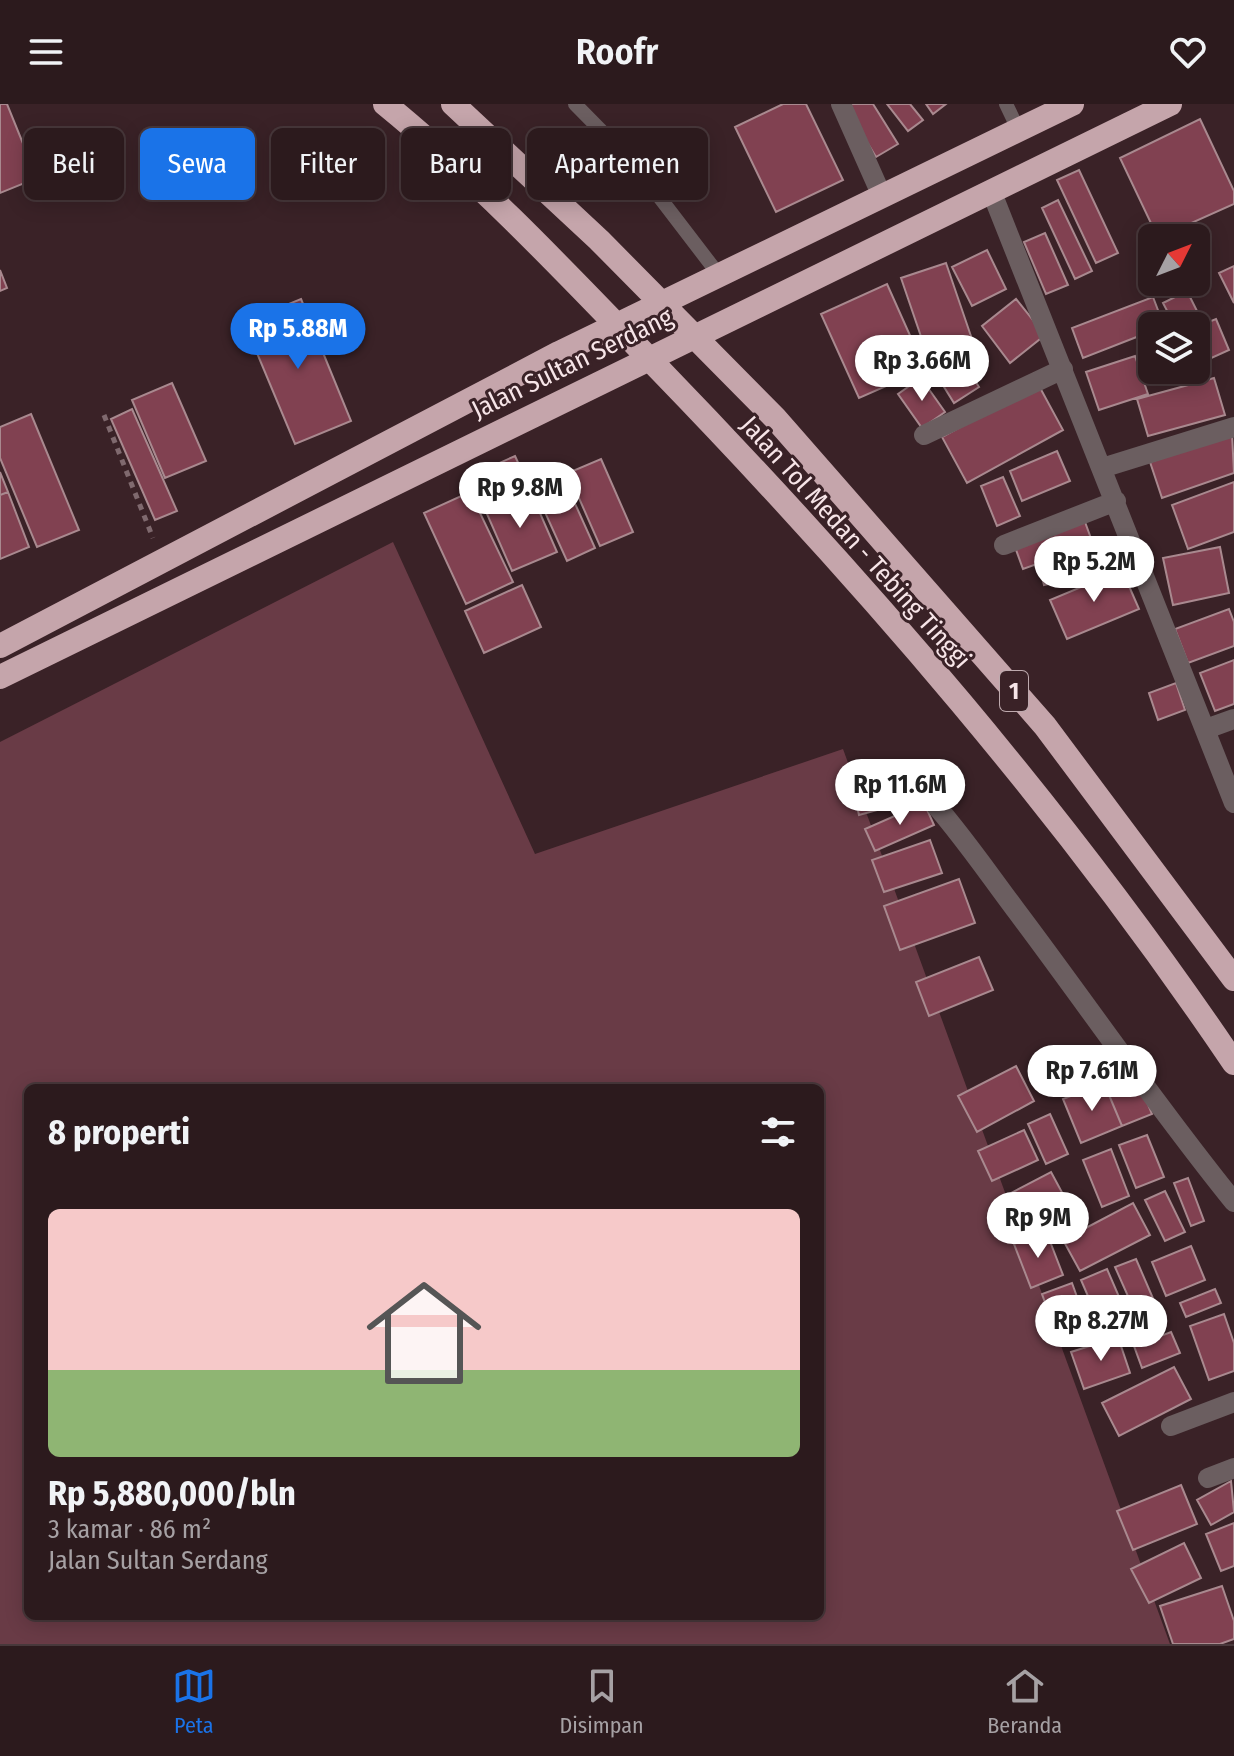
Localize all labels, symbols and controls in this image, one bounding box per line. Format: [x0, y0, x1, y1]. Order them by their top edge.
icon: menu [24, 30, 68, 74]
text: Roofr [576, 30, 658, 74]
icon: heart [1166, 30, 1210, 74]
chip: Beli [24, 128, 124, 200]
chip: Sewa [140, 128, 255, 200]
chip: Filter [271, 128, 385, 200]
chip: Baru [401, 128, 511, 200]
chip: Apartemen [527, 128, 708, 200]
north arrow [1138, 224, 1210, 296]
map controls [1138, 224, 1210, 384]
street label: Jalan Sultan Serdang [467, 301, 678, 426]
pin: Rp 5.88M [215, 303, 381, 371]
button: layers [1138, 312, 1210, 384]
text: Rp 5.88M [248, 313, 348, 344]
pin: Rp 3.66M [839, 335, 1005, 403]
text: Rp 3.66M [873, 345, 971, 376]
street label: Jalan Tol Medan - Tebing Tinggi [734, 410, 977, 675]
pin: Rp 9.8M [446, 462, 594, 530]
text: Rp 9.8M [477, 472, 563, 503]
pin: Rp 5.2M [1020, 536, 1168, 604]
text: Rp 5.2M [1052, 546, 1136, 577]
road number: 1 [1000, 671, 1028, 711]
pin: Rp 11.6M [817, 759, 983, 827]
text: Rp 11.6M [853, 769, 947, 800]
pin: Rp 7.61M [1009, 1045, 1175, 1113]
text: Rp 7.61M [1046, 1055, 1138, 1086]
icon: filters [756, 1110, 800, 1154]
text: 8 properti [48, 1112, 190, 1153]
pin: Rp 9M [982, 1192, 1094, 1260]
text: Rp 9M [1005, 1202, 1071, 1233]
icon: home [352, 1261, 496, 1405]
pin: Rp 8.27M [1018, 1295, 1184, 1363]
text: Rp 8.27M [1053, 1305, 1149, 1336]
text: Rp 5,880,000/bln [48, 1473, 296, 1514]
text: 3 kamar · 86 m² [48, 1514, 211, 1545]
text: Jalan Sultan Serdang [48, 1545, 268, 1576]
tab: Peta [172, 1664, 216, 1739]
tab: Disimpan [560, 1664, 644, 1739]
tab: Beranda [987, 1664, 1062, 1739]

